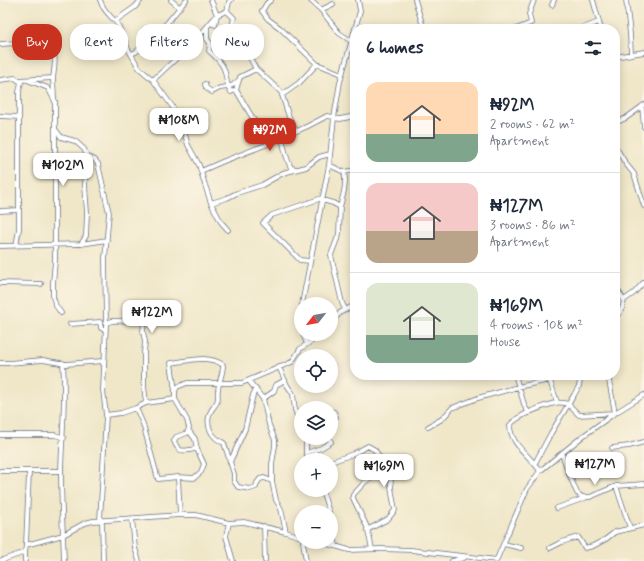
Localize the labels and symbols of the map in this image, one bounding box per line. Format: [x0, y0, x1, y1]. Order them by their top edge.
pin: ₦108M [151, 108, 207, 142]
pin: ₦92M [246, 118, 294, 152]
pin: ₦102M [35, 153, 91, 187]
north arrow [294, 297, 338, 341]
pin: ₦122M [124, 300, 180, 334]
pin: ₦127M [567, 452, 623, 486]
pin: ₦169M [356, 454, 412, 488]

